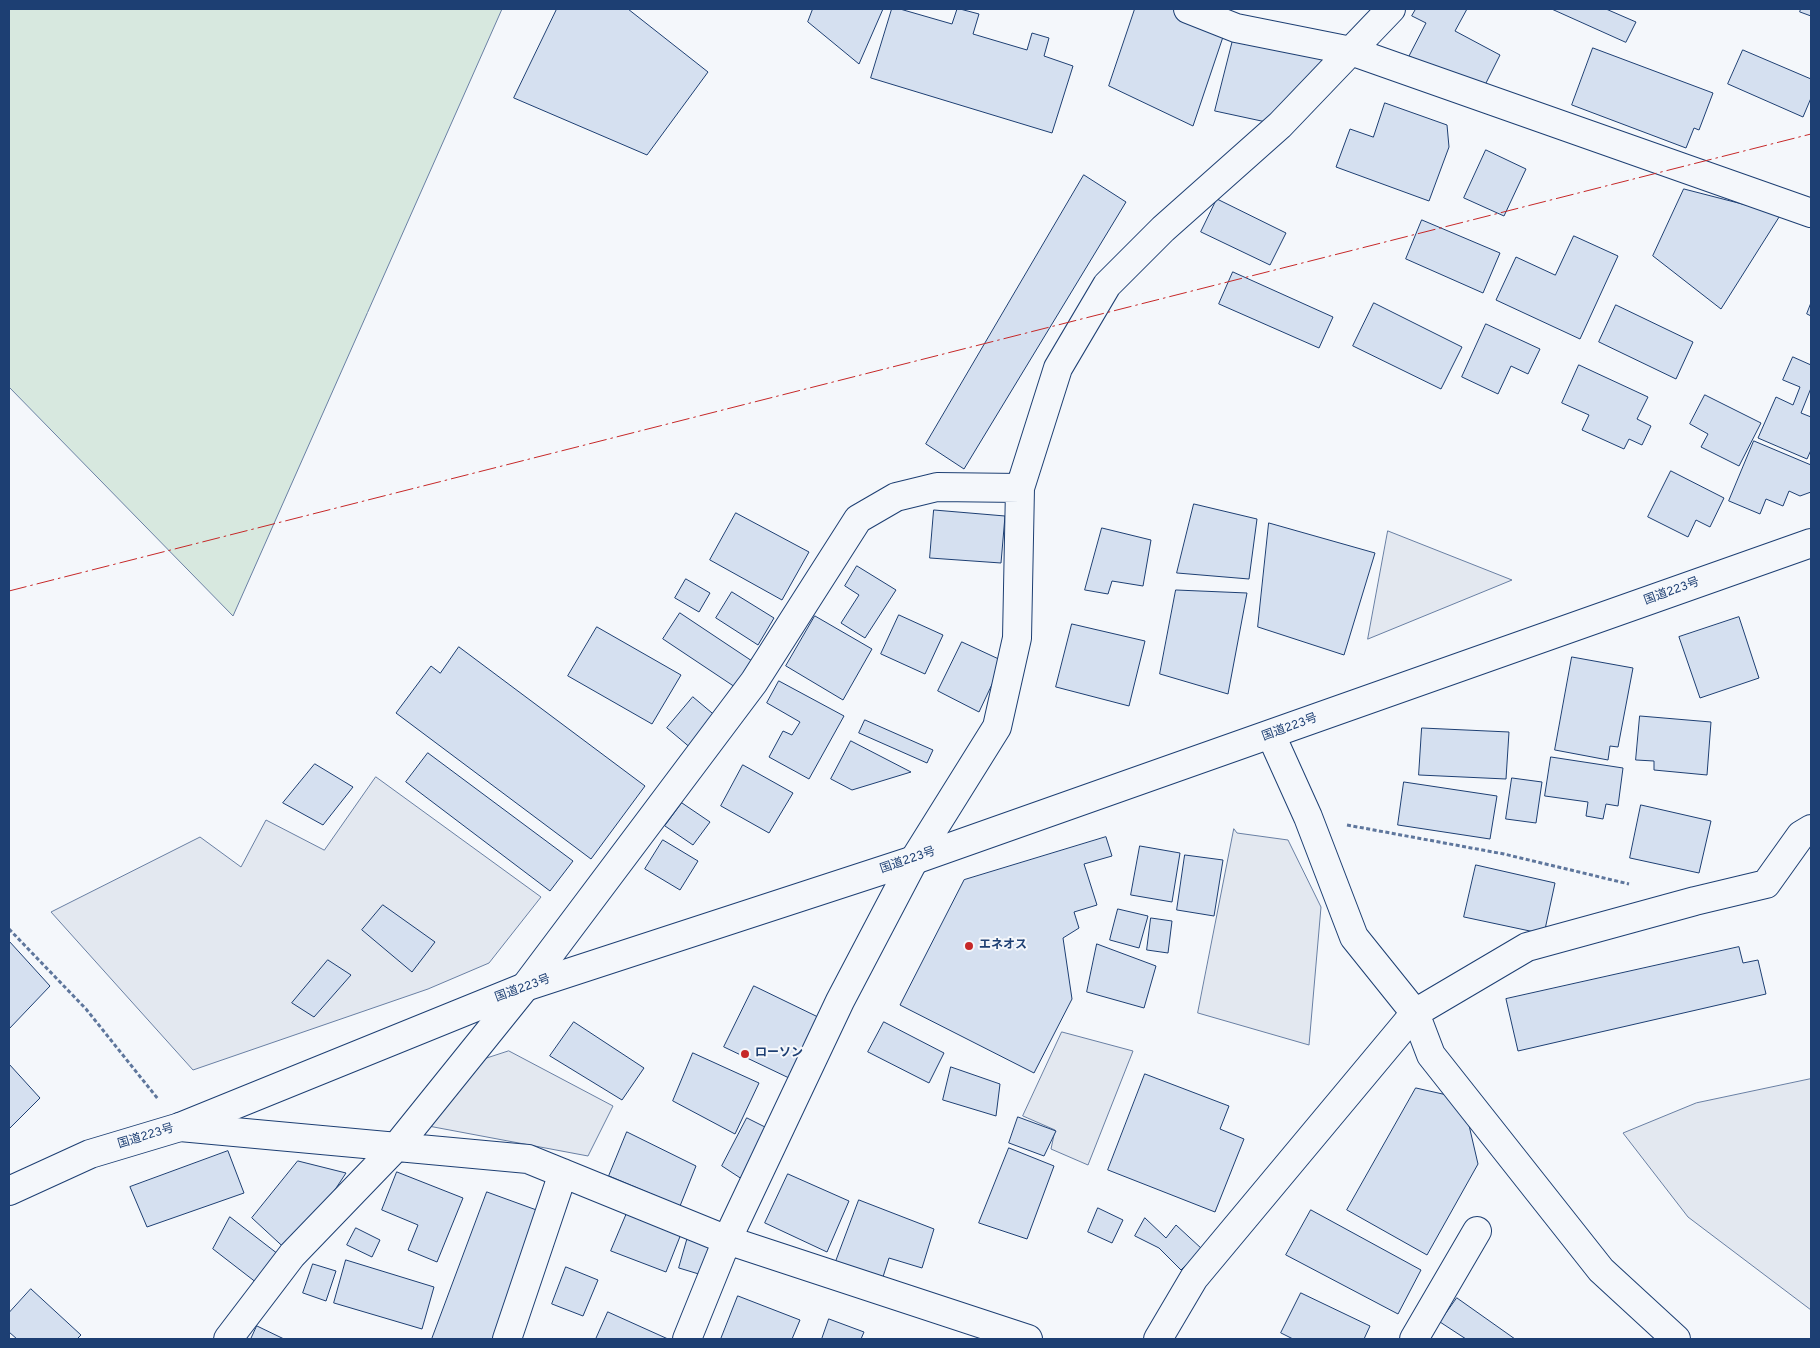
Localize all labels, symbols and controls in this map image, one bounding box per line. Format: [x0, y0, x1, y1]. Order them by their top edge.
street label: 国道223号 [1642, 575, 1702, 609]
street label: 国道223号 [1260, 711, 1320, 745]
street label: 国道223号 [878, 845, 938, 877]
place label: エネオス [979, 939, 1027, 953]
marker: エネオス [963, 940, 975, 952]
street label: 国道223号 [493, 972, 553, 1006]
place label: ローソン [755, 1047, 803, 1061]
marker: ローソン [739, 1048, 751, 1060]
street label: 国道223号 [116, 1122, 176, 1152]

